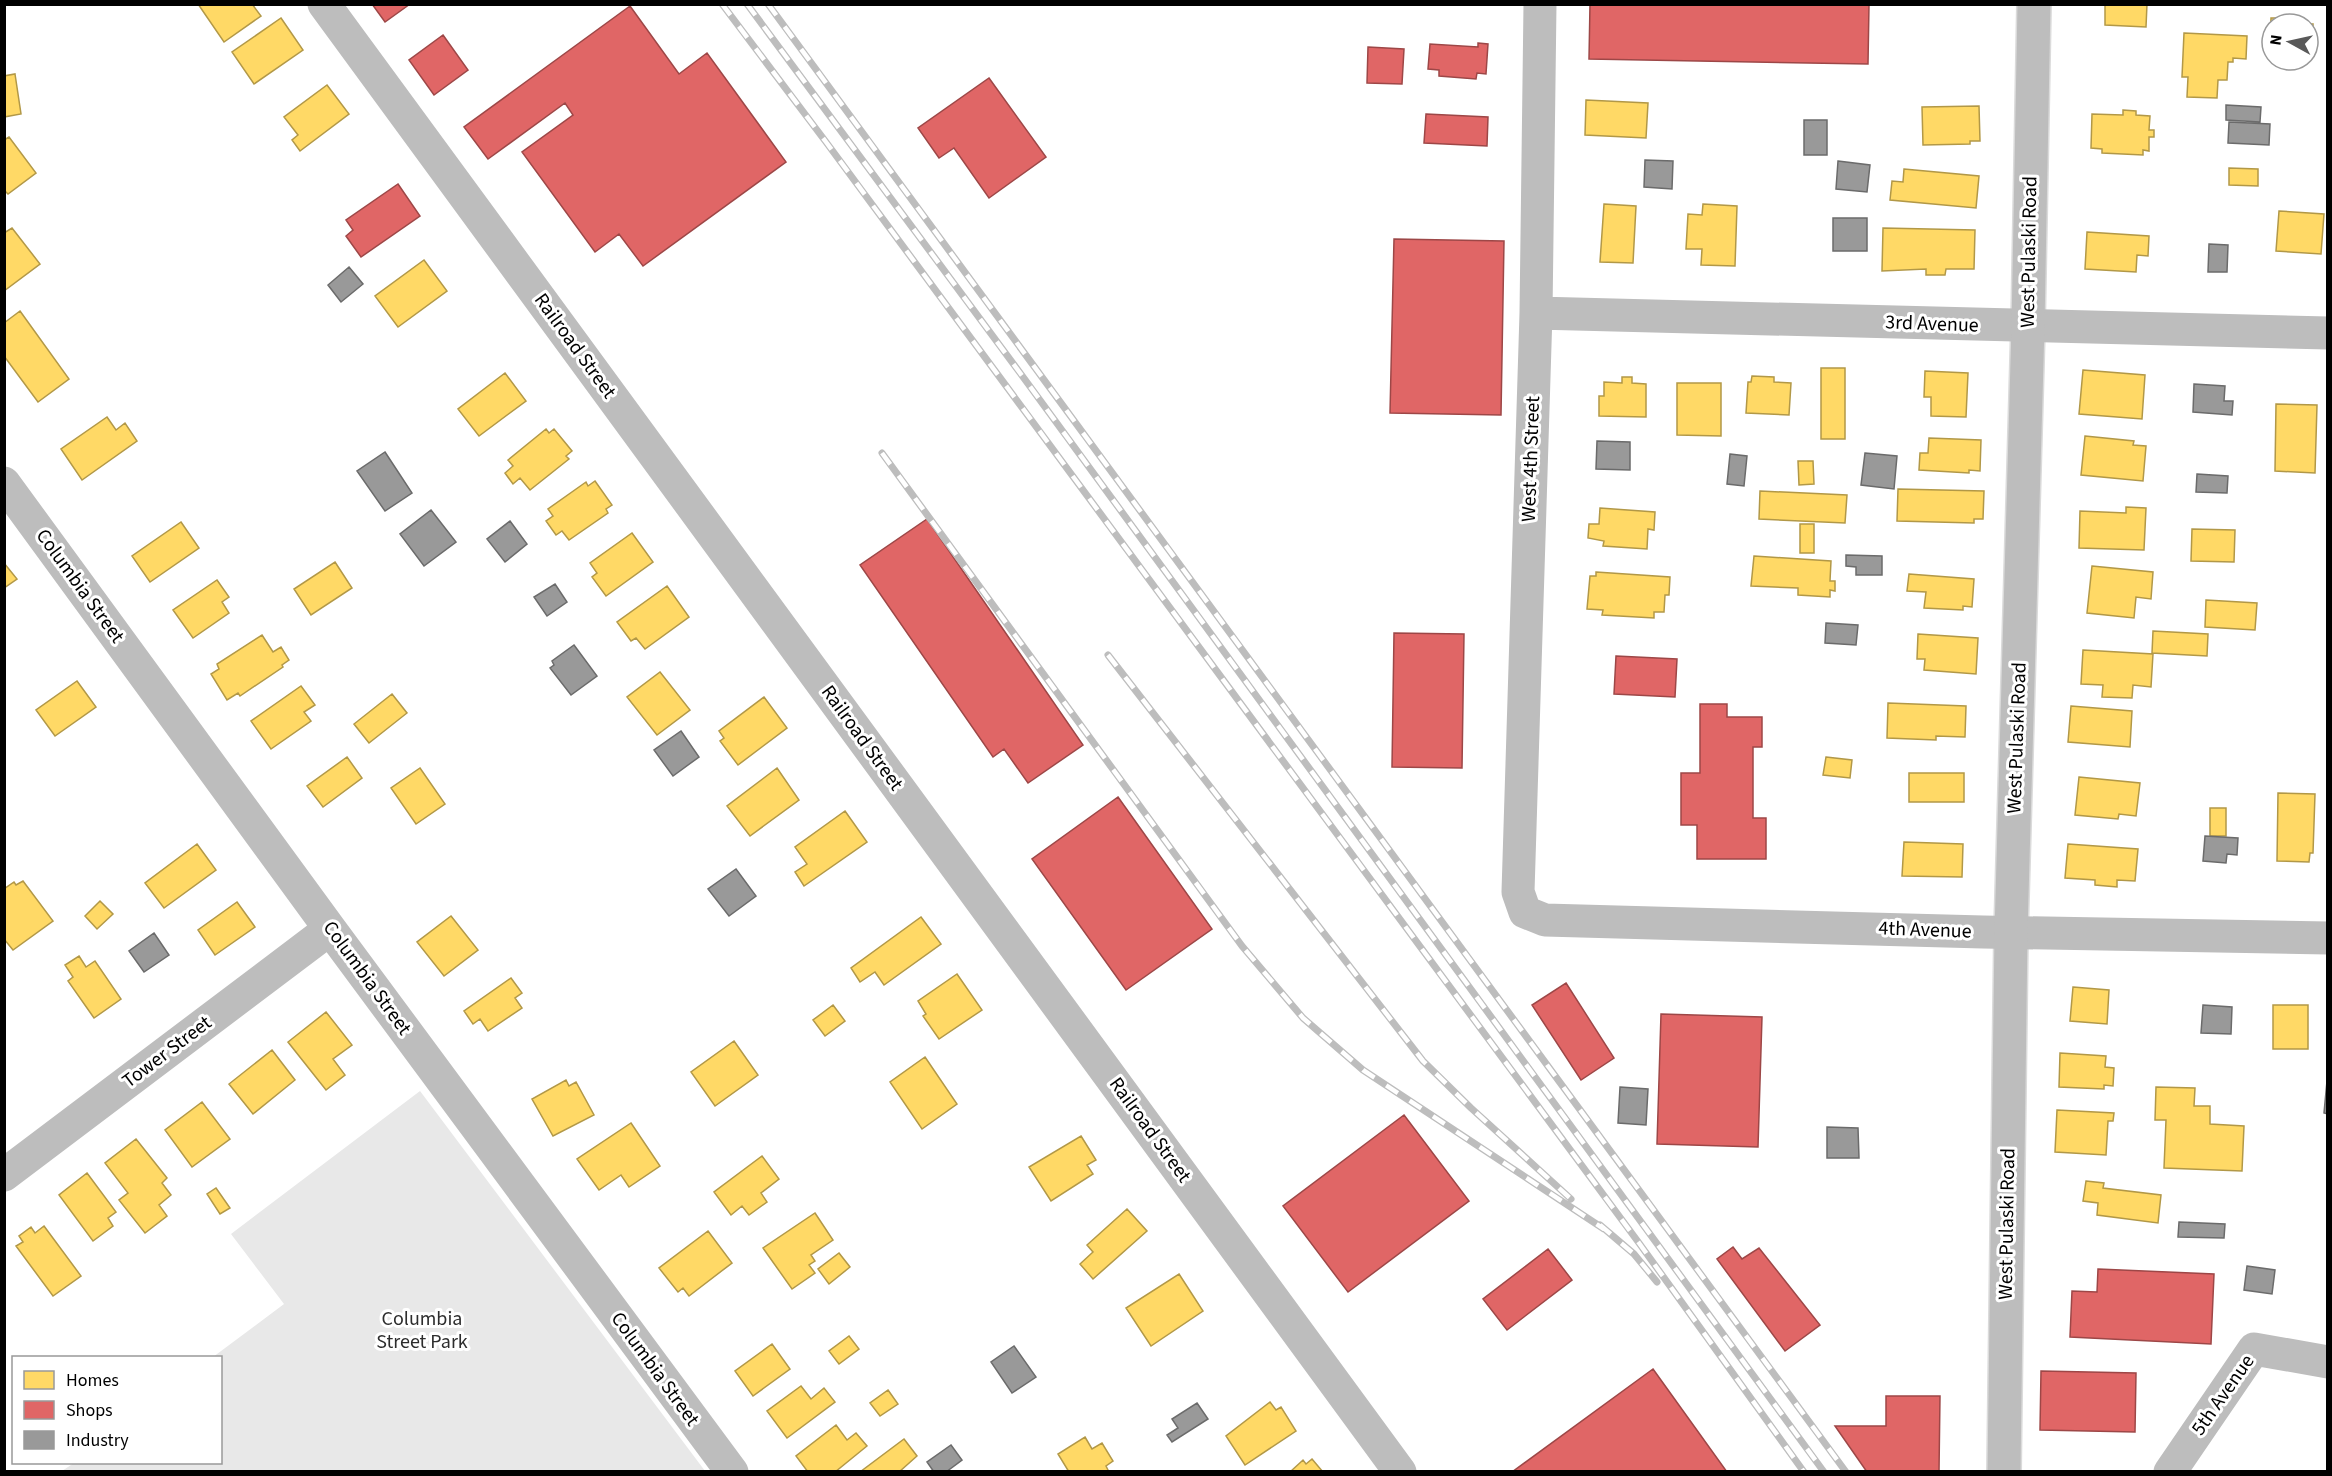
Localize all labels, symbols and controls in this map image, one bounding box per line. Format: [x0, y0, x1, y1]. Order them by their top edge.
north arrow [2260, 12, 2320, 72]
text: N [2265, 33, 2288, 47]
street label: West Pulaski Road [2014, 176, 2044, 328]
street label: Railroad Street [527, 288, 623, 405]
street label: 3rd Avenue [1885, 308, 1979, 340]
street label: West 4th Street [1515, 395, 1547, 522]
street label: Columbia Street [29, 523, 131, 649]
street label: West Pulaski Road [2000, 662, 2034, 814]
street label: Railroad Street [814, 680, 910, 797]
street label: 4th Avenue [1878, 914, 1972, 946]
street label: Columbia Street [316, 915, 418, 1041]
street label: Tower Street [116, 1009, 218, 1095]
street label: Railroad Street [1102, 1072, 1198, 1189]
street label: West Pulaski Road [1992, 1148, 2022, 1300]
park label: Columbia Street Park [376, 1305, 468, 1356]
street label: Columbia Street [604, 1306, 706, 1432]
street label: 5th Avenue [2185, 1349, 2261, 1441]
legend [12, 1356, 222, 1464]
text: Homes [66, 1368, 119, 1393]
text: Shops [66, 1398, 113, 1423]
text: Industry [66, 1428, 129, 1453]

